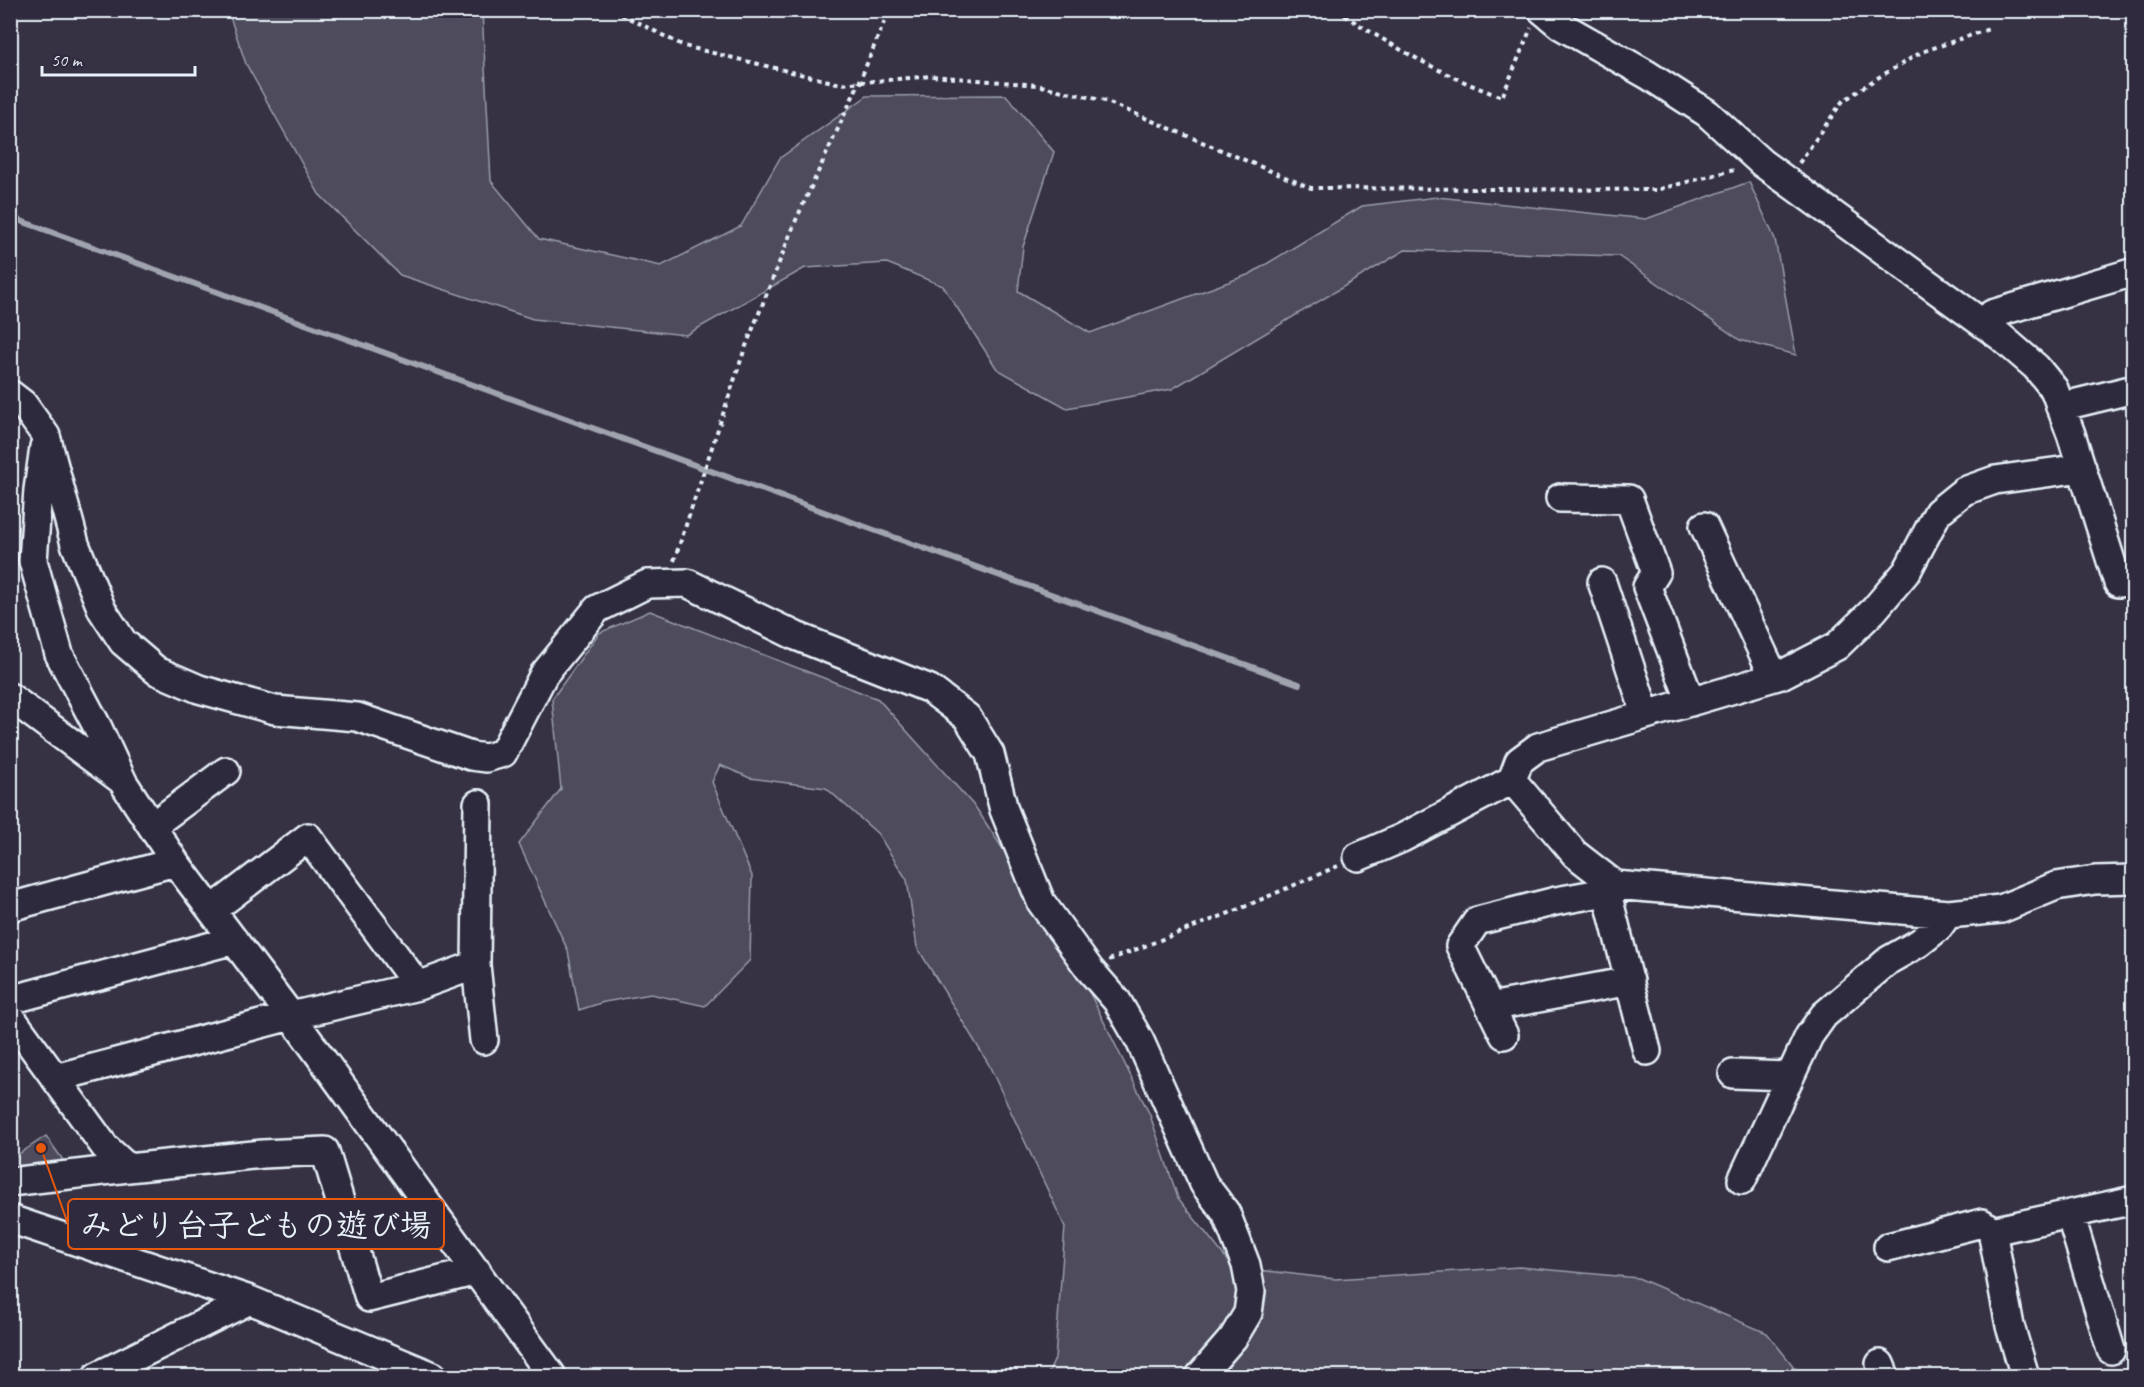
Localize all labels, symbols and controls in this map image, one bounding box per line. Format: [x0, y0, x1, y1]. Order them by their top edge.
scale bar [42, 39, 195, 77]
text: 50 m [51, 49, 84, 71]
callout: みどり台子どもの遊び場 [68, 1199, 444, 1249]
text: みどり台子どもの遊び場 [80, 1205, 432, 1246]

